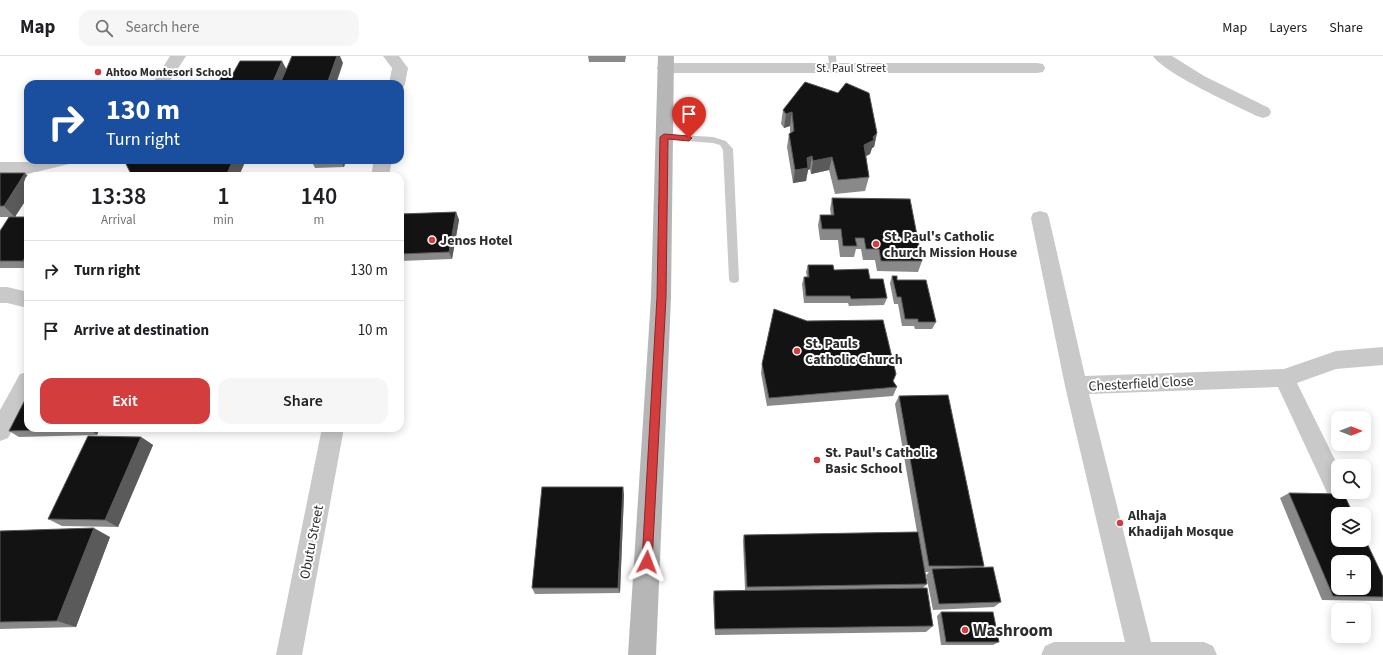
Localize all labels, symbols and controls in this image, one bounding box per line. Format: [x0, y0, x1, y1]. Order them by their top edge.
search box [79, 10, 359, 46]
text: Map [20, 14, 55, 41]
icon: search [93, 17, 115, 39]
text: Search here [125, 17, 199, 38]
text: Map [1222, 18, 1247, 38]
text: Layers [1269, 18, 1307, 38]
text: Share [1329, 18, 1363, 38]
street label: St. Paul Street [816, 60, 886, 77]
place label: Ahtoo Montesori School [105, 64, 232, 81]
marker: Ahtoo Montesori School [93, 67, 103, 77]
text: 130 m [106, 90, 180, 130]
icon: right [40, 96, 92, 148]
pin [672, 97, 706, 138]
icon: arrive [678, 103, 700, 125]
text: Turn right [106, 127, 180, 152]
text: 13:38 [91, 179, 146, 214]
text: 1 [217, 179, 230, 214]
text: 140 [301, 179, 337, 214]
text: Arrival [101, 211, 136, 229]
text: min [213, 211, 234, 229]
text: m [314, 211, 324, 229]
place label: St. Paul's Catholic church Mission House [884, 227, 1017, 263]
place label: Jenos Hotel [440, 231, 512, 251]
marker: Jenos Hotel [427, 235, 437, 245]
marker: St. Paul's Catholic church Mission House [871, 239, 881, 249]
icon: right [40, 260, 62, 282]
text: Turn right [74, 260, 140, 281]
text: 130 m [350, 260, 388, 281]
icon: arrive [40, 320, 62, 342]
text: Arrive at destination [74, 320, 209, 341]
text: 10 m [358, 320, 388, 341]
place label: St. Pauls Catholic Church [805, 334, 903, 370]
marker: St. Pauls Catholic Church [792, 346, 802, 356]
street label: Chesterfield Close [1088, 371, 1194, 397]
button: Exit [40, 378, 210, 424]
button: Share [218, 378, 388, 424]
north arrow [1331, 411, 1371, 451]
map controls [1331, 411, 1371, 643]
place label: St. Paul's Catholic Basic School [825, 443, 936, 479]
marker: St. Paul's Catholic Basic School [812, 455, 822, 465]
button: search [1331, 459, 1371, 499]
street label: Obutu Street [295, 503, 329, 581]
place label: Alhaja Khadijah Mosque [1127, 506, 1234, 542]
button: layers [1331, 507, 1371, 547]
marker: Alhaja Khadijah Mosque [1115, 518, 1125, 528]
position arrow [626, 541, 668, 583]
button: + [1331, 555, 1371, 595]
button: − [1331, 603, 1371, 643]
place label: Washroom [973, 619, 1053, 643]
marker: Washroom [960, 625, 970, 635]

